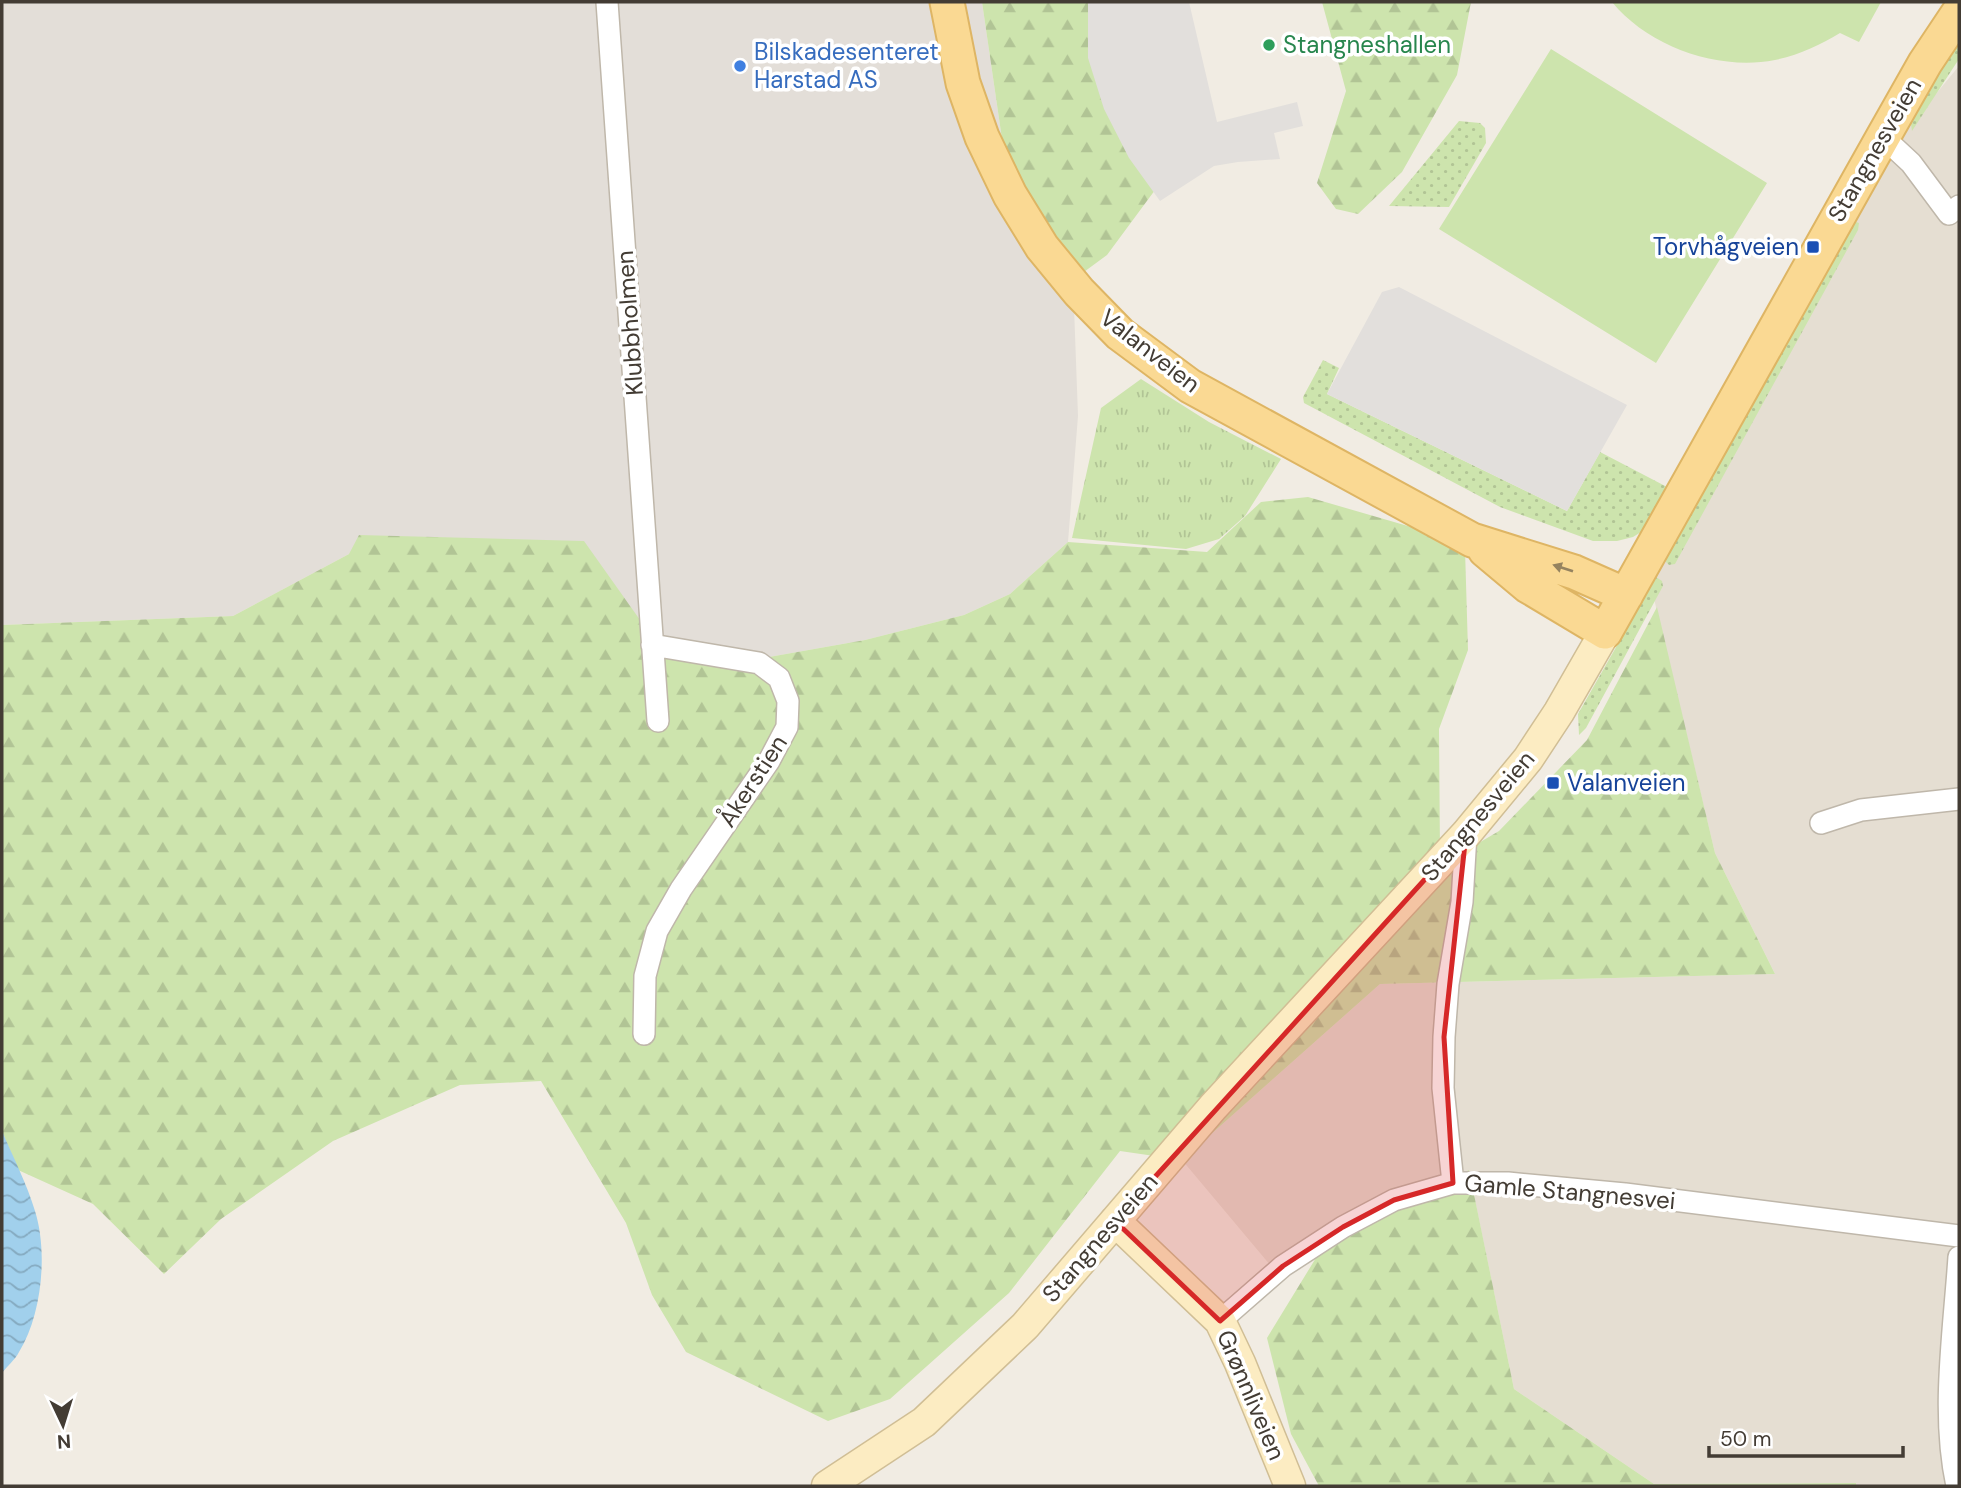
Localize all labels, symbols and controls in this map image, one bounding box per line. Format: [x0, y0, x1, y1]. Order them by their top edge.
place label: Stangneshallen [1283, 29, 1451, 60]
place label: Bilskadesenteret Harstad AS [754, 36, 939, 95]
marker: Stangneshallen [1261, 37, 1277, 53]
marker: Bilskadesenteret Harstad AS [732, 58, 748, 74]
street label: Stangnesveien [1821, 72, 1928, 227]
place label: Torvhågveien [1653, 231, 1799, 262]
marker: Torvhågveien [1805, 239, 1821, 255]
street label: Klubbholmen [609, 249, 650, 397]
street label: Valanveien [1094, 302, 1207, 399]
one-way arrow [1552, 562, 1573, 573]
street label: Åkerstien [711, 729, 794, 833]
street label: Stangnesveien [1414, 744, 1541, 887]
place label: Valanveien [1567, 767, 1686, 798]
marker: Valanveien [1545, 775, 1561, 791]
street label: Stangnesveien [1035, 1167, 1164, 1309]
street label: Gamle Stangnesvei [1463, 1167, 1677, 1216]
street label: Grønnliveien [1210, 1325, 1293, 1465]
north arrow [28, 1390, 98, 1460]
scale bar [1709, 1414, 1903, 1458]
text: 50 m [1720, 1425, 1771, 1453]
text: N [56, 1429, 72, 1454]

